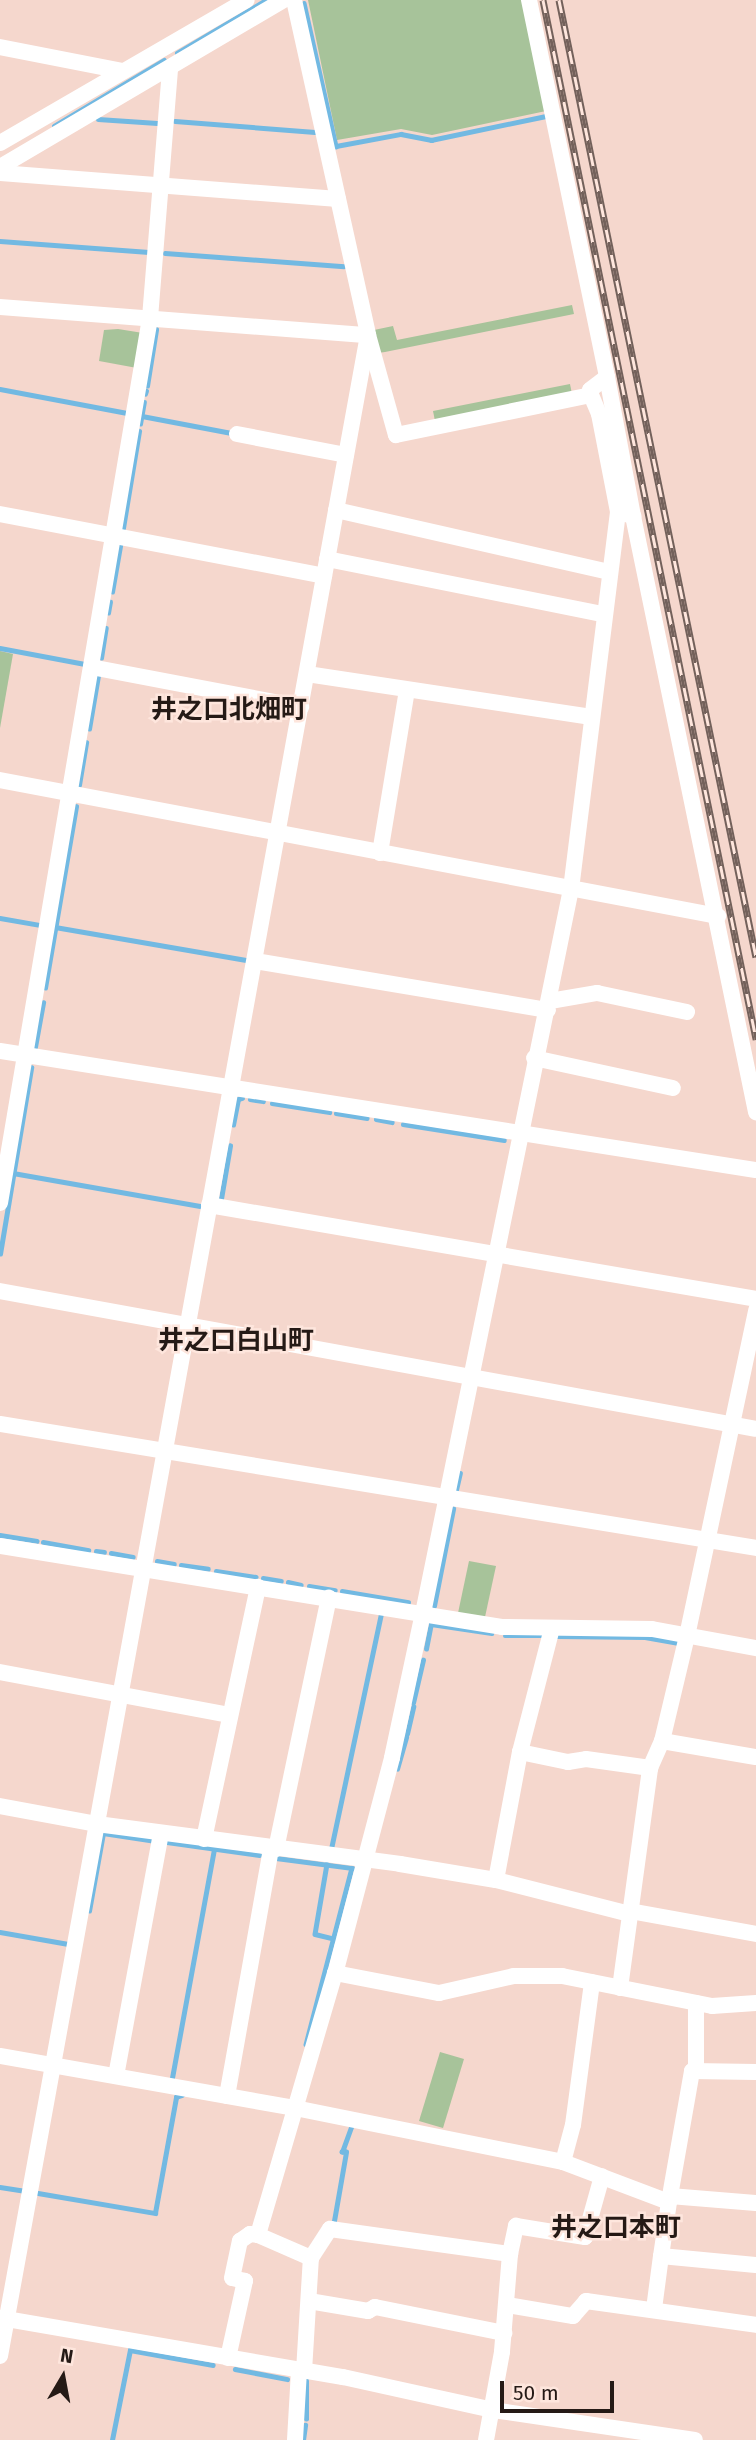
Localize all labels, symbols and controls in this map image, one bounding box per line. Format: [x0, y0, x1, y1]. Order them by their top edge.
district label: 井之口北畑町 [151, 694, 307, 726]
district label: 井之口白山町 [158, 1325, 314, 1357]
district label: 井之口本町 [551, 2212, 681, 2244]
north arrow [28, 2342, 98, 2412]
text: N [59, 2343, 75, 2368]
scale bar [504, 2366, 618, 2410]
text: 50 m [513, 2380, 559, 2406]

